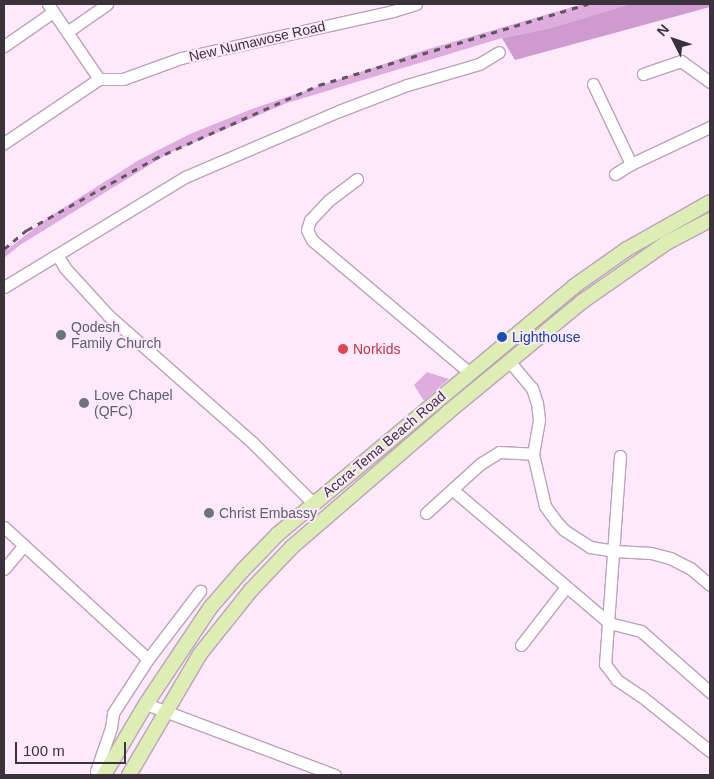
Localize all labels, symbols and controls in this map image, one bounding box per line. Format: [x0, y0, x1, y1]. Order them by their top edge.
north arrow [649, 15, 699, 65]
street label: New Numawose Road [187, 17, 327, 65]
text: N [653, 21, 672, 39]
place label: Qodesh Family Church [71, 319, 161, 352]
marker: Qodesh Family Church [55, 329, 67, 341]
place label: Lighthouse [512, 329, 581, 345]
marker: Lighthouse [496, 331, 508, 343]
place label: Norkids [353, 341, 400, 357]
marker: Norkids [337, 343, 349, 355]
place label: Love Chapel (QFC) [94, 387, 173, 420]
street label: Accra-Tema Beach Road [319, 388, 449, 500]
marker: Love Chapel (QFC) [78, 397, 90, 409]
place label: Christ Embassy [219, 505, 317, 521]
marker: Christ Embassy [203, 507, 215, 519]
scale bar [18, 732, 129, 764]
text: 100 m [23, 742, 65, 759]

